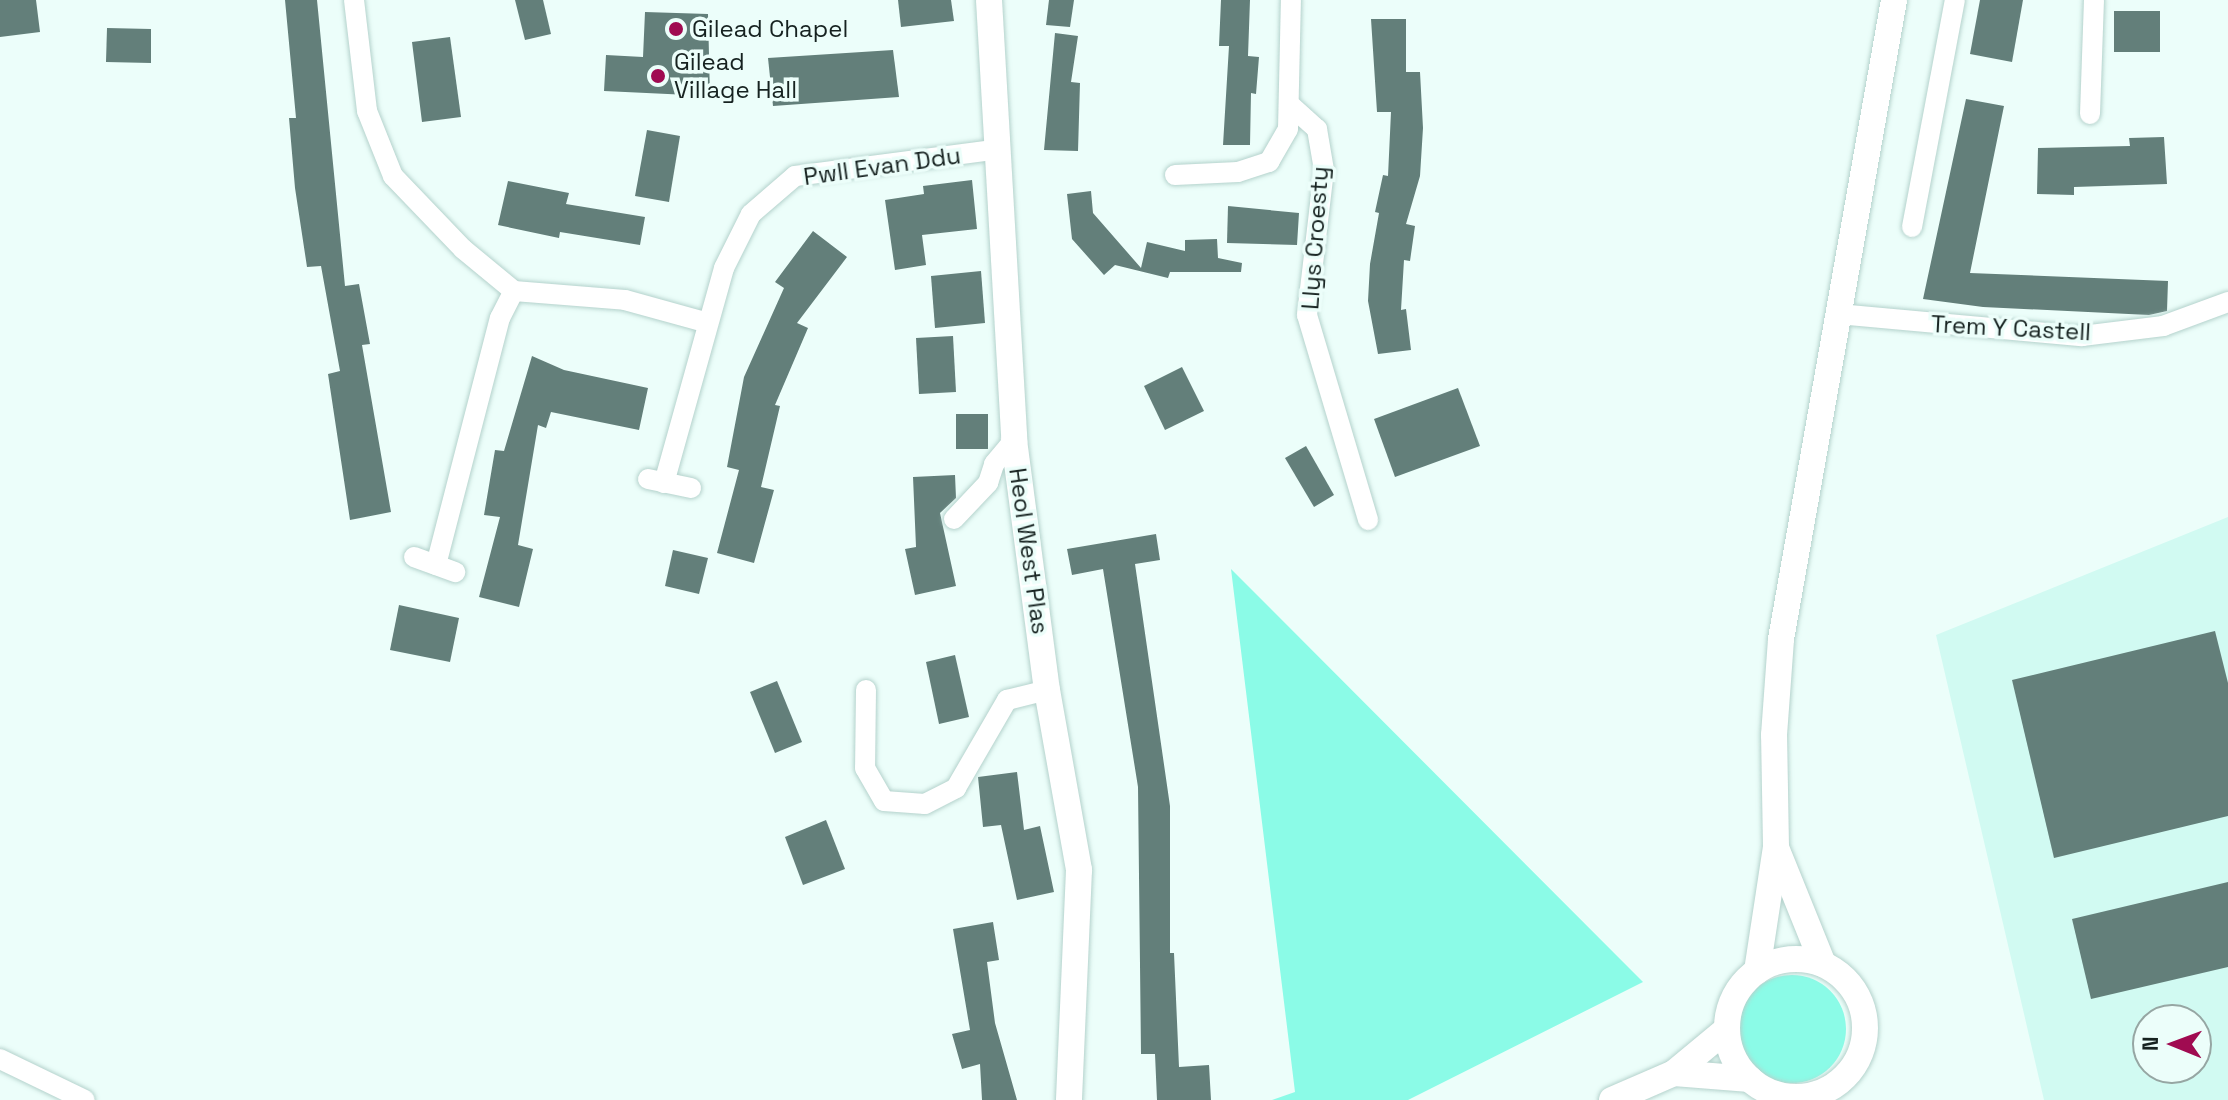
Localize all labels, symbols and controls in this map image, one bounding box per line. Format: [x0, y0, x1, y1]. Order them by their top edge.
place label: Gilead Chapel [692, 15, 848, 43]
marker: Gilead Chapel [667, 20, 685, 38]
place label: Gilead Village Hall [674, 48, 797, 104]
marker: Gilead Village Hall [649, 67, 667, 85]
street label: Pwll Evan Ddu [802, 141, 962, 191]
street label: Llys Croesty [1296, 165, 1334, 311]
street label: Trem Y Castell [1930, 309, 2092, 347]
street label: Heol West Plas [1003, 466, 1055, 636]
north arrow [2132, 1004, 2212, 1084]
text: N [2136, 1036, 2164, 1051]

